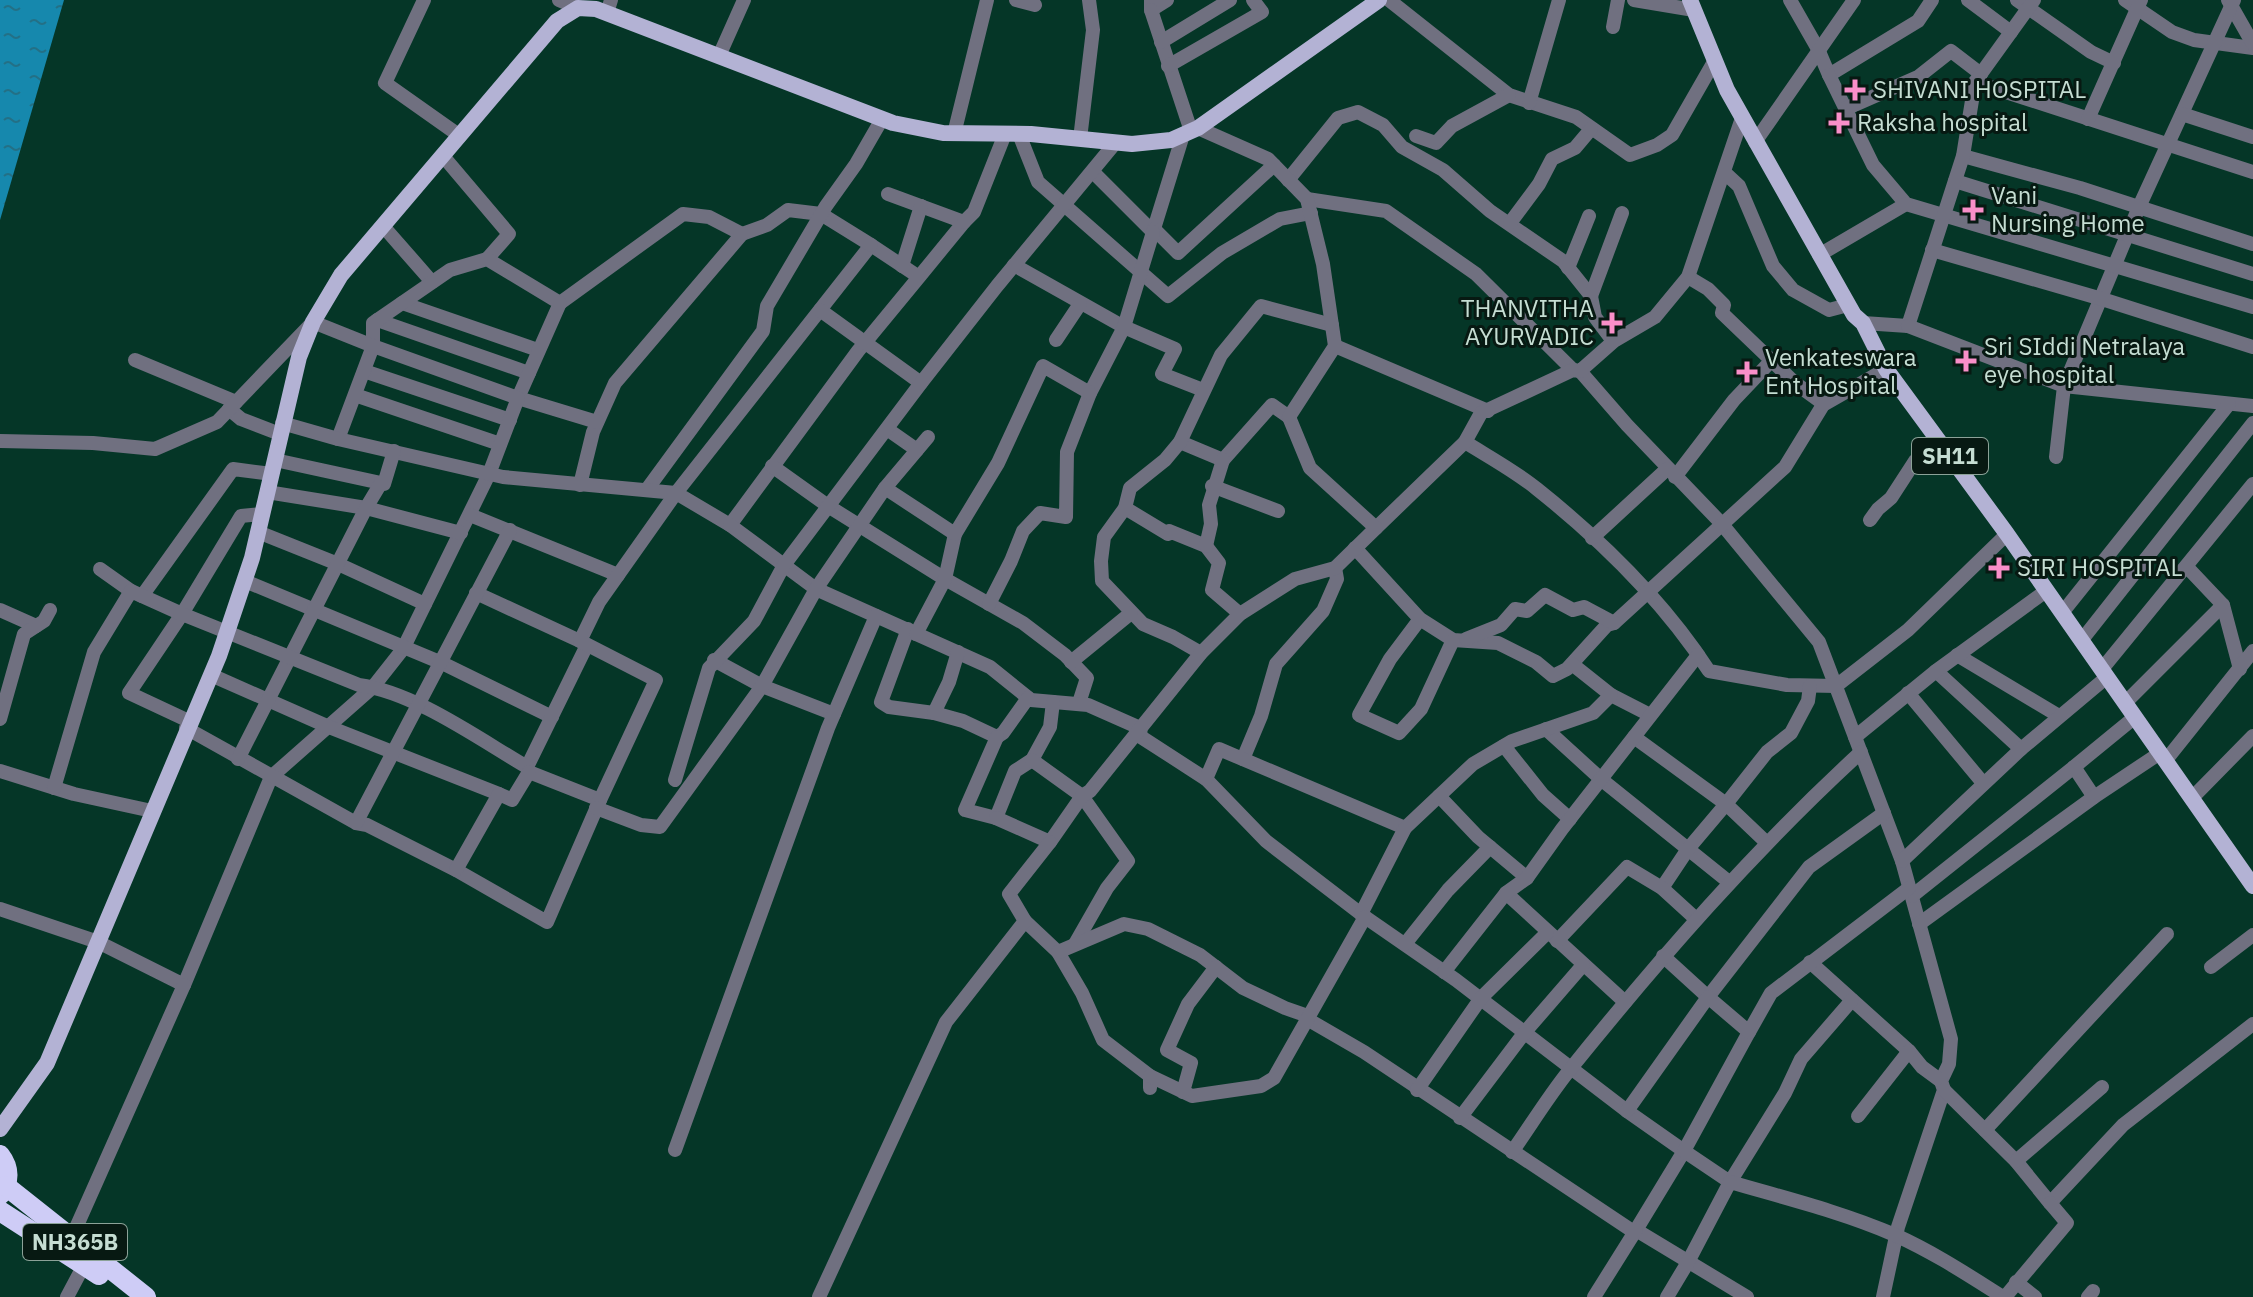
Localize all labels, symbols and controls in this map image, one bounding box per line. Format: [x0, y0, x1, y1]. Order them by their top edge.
place label: SHIVANI HOSPITAL [1873, 73, 2086, 105]
marker: SHIVANI HOSPITAL [1844, 79, 1866, 101]
place label: Raksha hospital [1857, 106, 2028, 138]
marker: Raksha hospital [1828, 112, 1850, 134]
place label: Vani Nursing Home [1991, 179, 2145, 239]
marker: Vani Nursing Home [1962, 199, 1984, 221]
place label: THANVITHA AYURVADIC [1461, 292, 1594, 352]
marker: THANVITHA AYURVADIC [1601, 312, 1623, 334]
place label: Sri SIddi Netralaya eye hospital [1984, 330, 2185, 390]
place label: Venkateswara Ent Hospital [1765, 341, 1917, 401]
marker: Sri SIddi Netralaya eye hospital [1955, 350, 1977, 372]
marker: Venkateswara Ent Hospital [1736, 361, 1758, 383]
road number: SH11 [1912, 438, 1988, 474]
place label: SIRI HOSPITAL [2017, 551, 2183, 583]
marker: SIRI HOSPITAL [1988, 557, 2010, 579]
road number: NH365B [23, 1224, 127, 1260]

